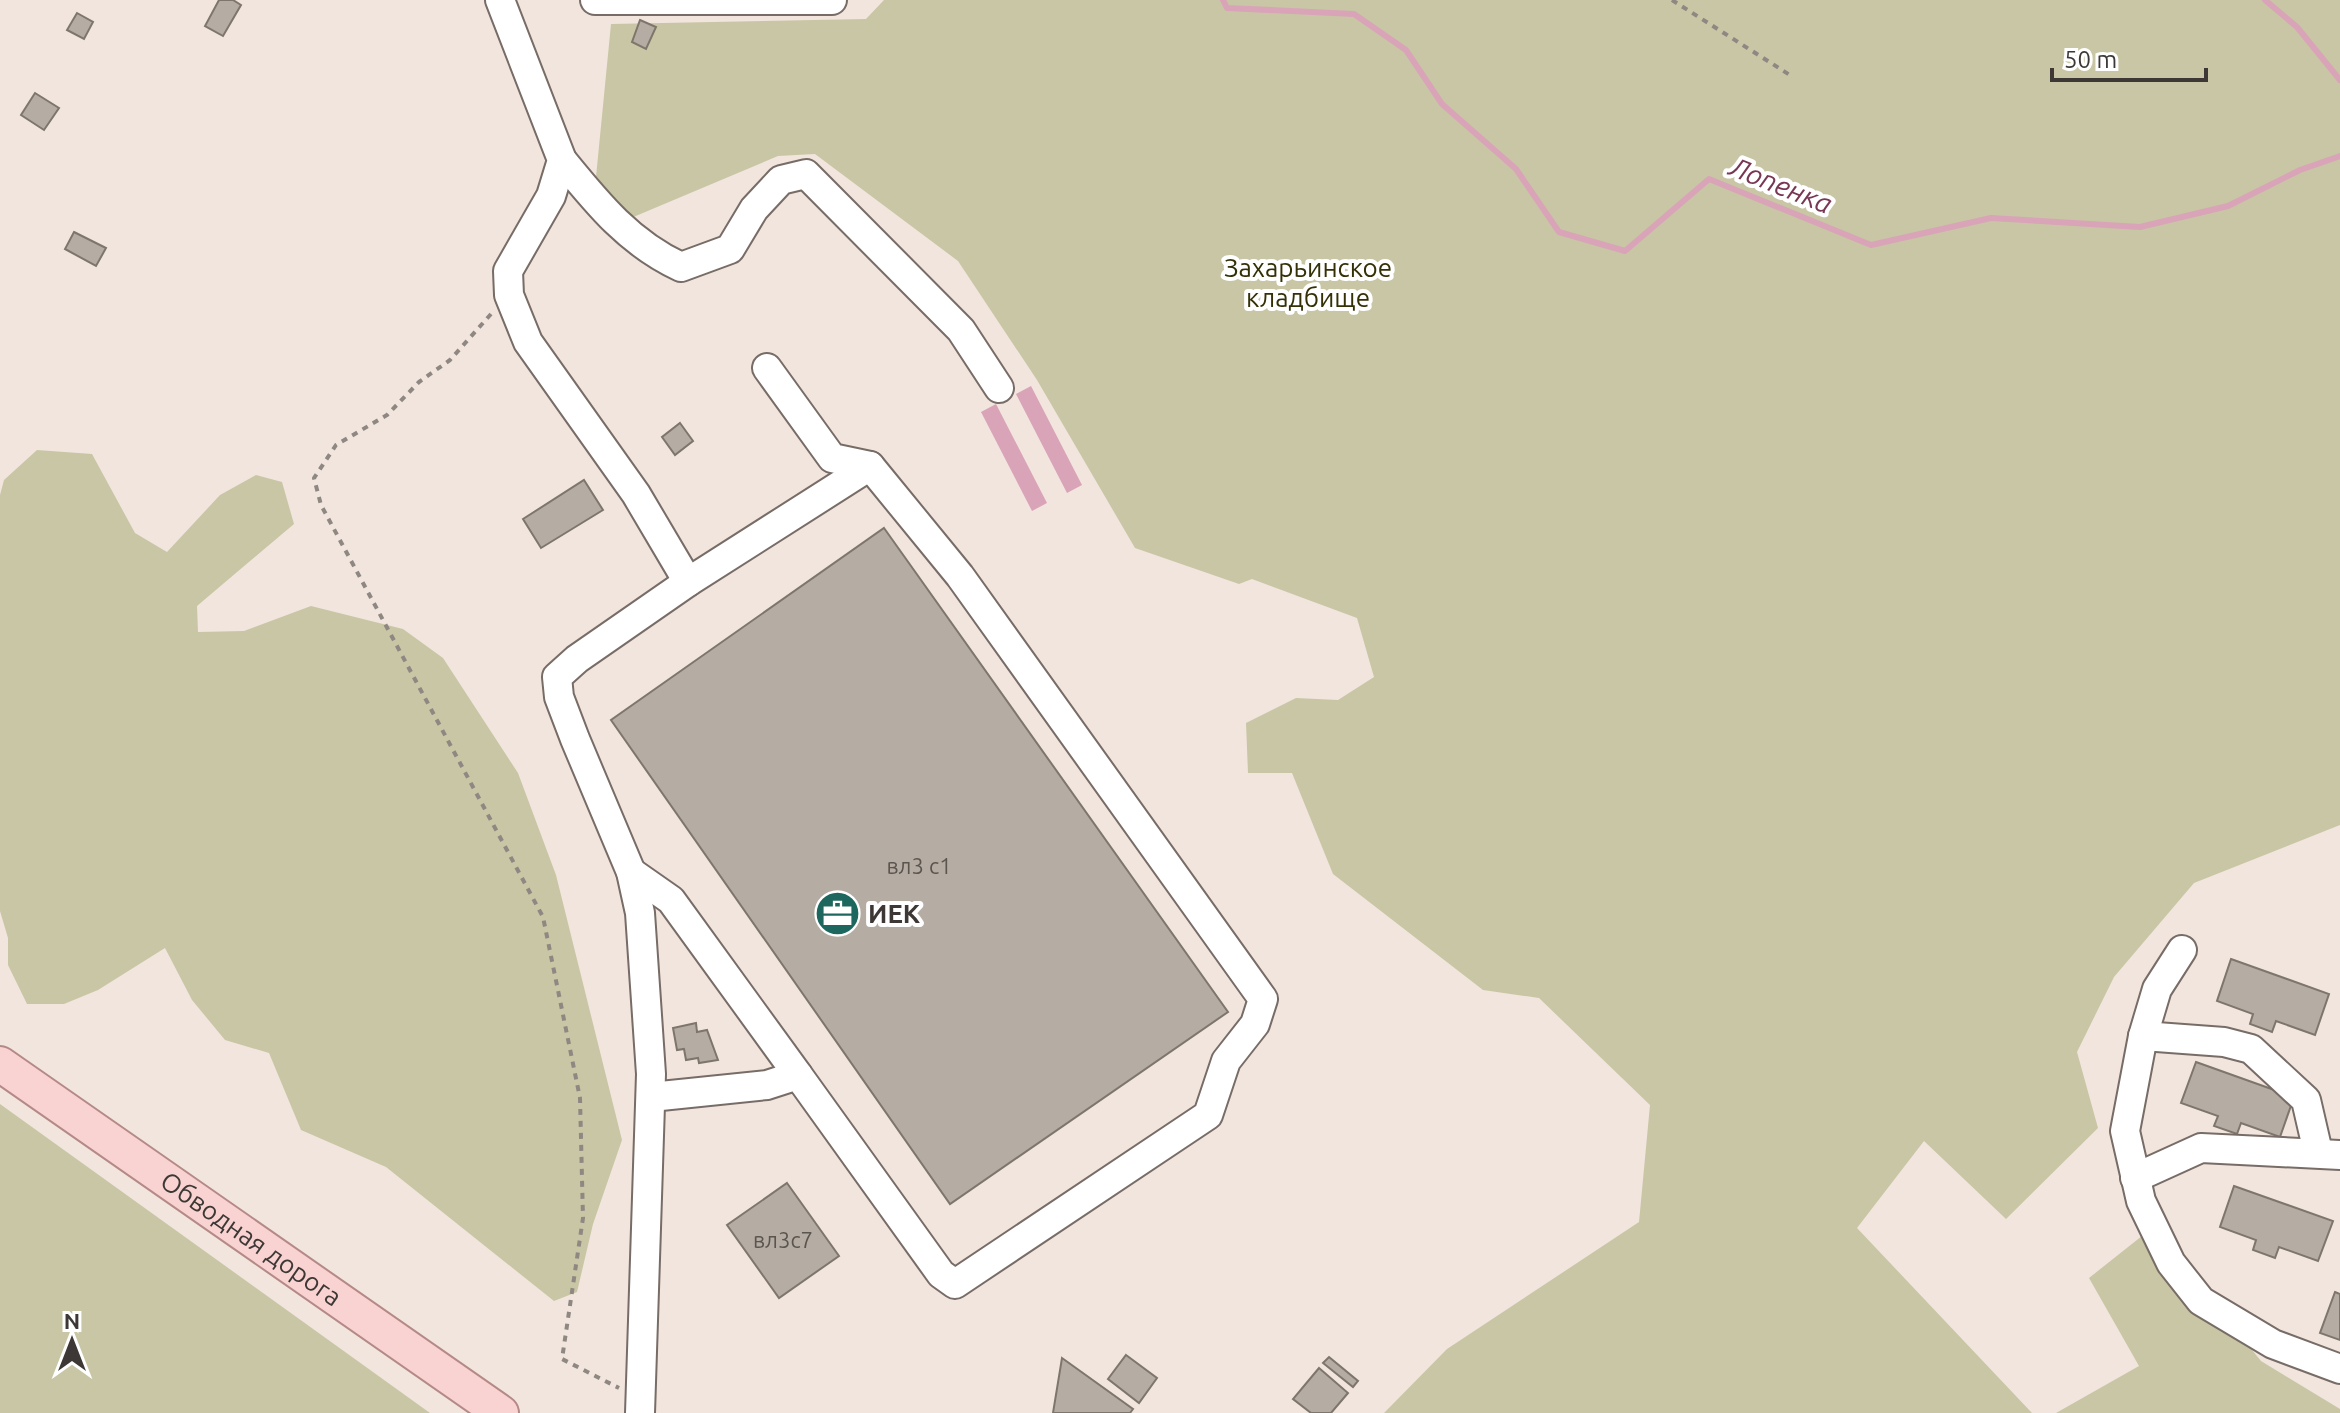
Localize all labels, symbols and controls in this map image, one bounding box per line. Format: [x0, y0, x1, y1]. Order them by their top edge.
scale bar [2052, 32, 2206, 82]
text: 50 m [2064, 46, 2117, 73]
water label: Лопенка [1724, 149, 1837, 219]
park label: Захарьинское кладбище [1224, 253, 1392, 312]
house number: вл3 с1 [886, 853, 952, 878]
office icon: ИЕК [813, 890, 861, 938]
place label: ИЕК [868, 899, 921, 928]
street label: Обводная дорога [155, 1166, 347, 1311]
house number: вл3с7 [753, 1227, 813, 1252]
north arrow [32, 1301, 112, 1381]
text: N [64, 1308, 80, 1333]

